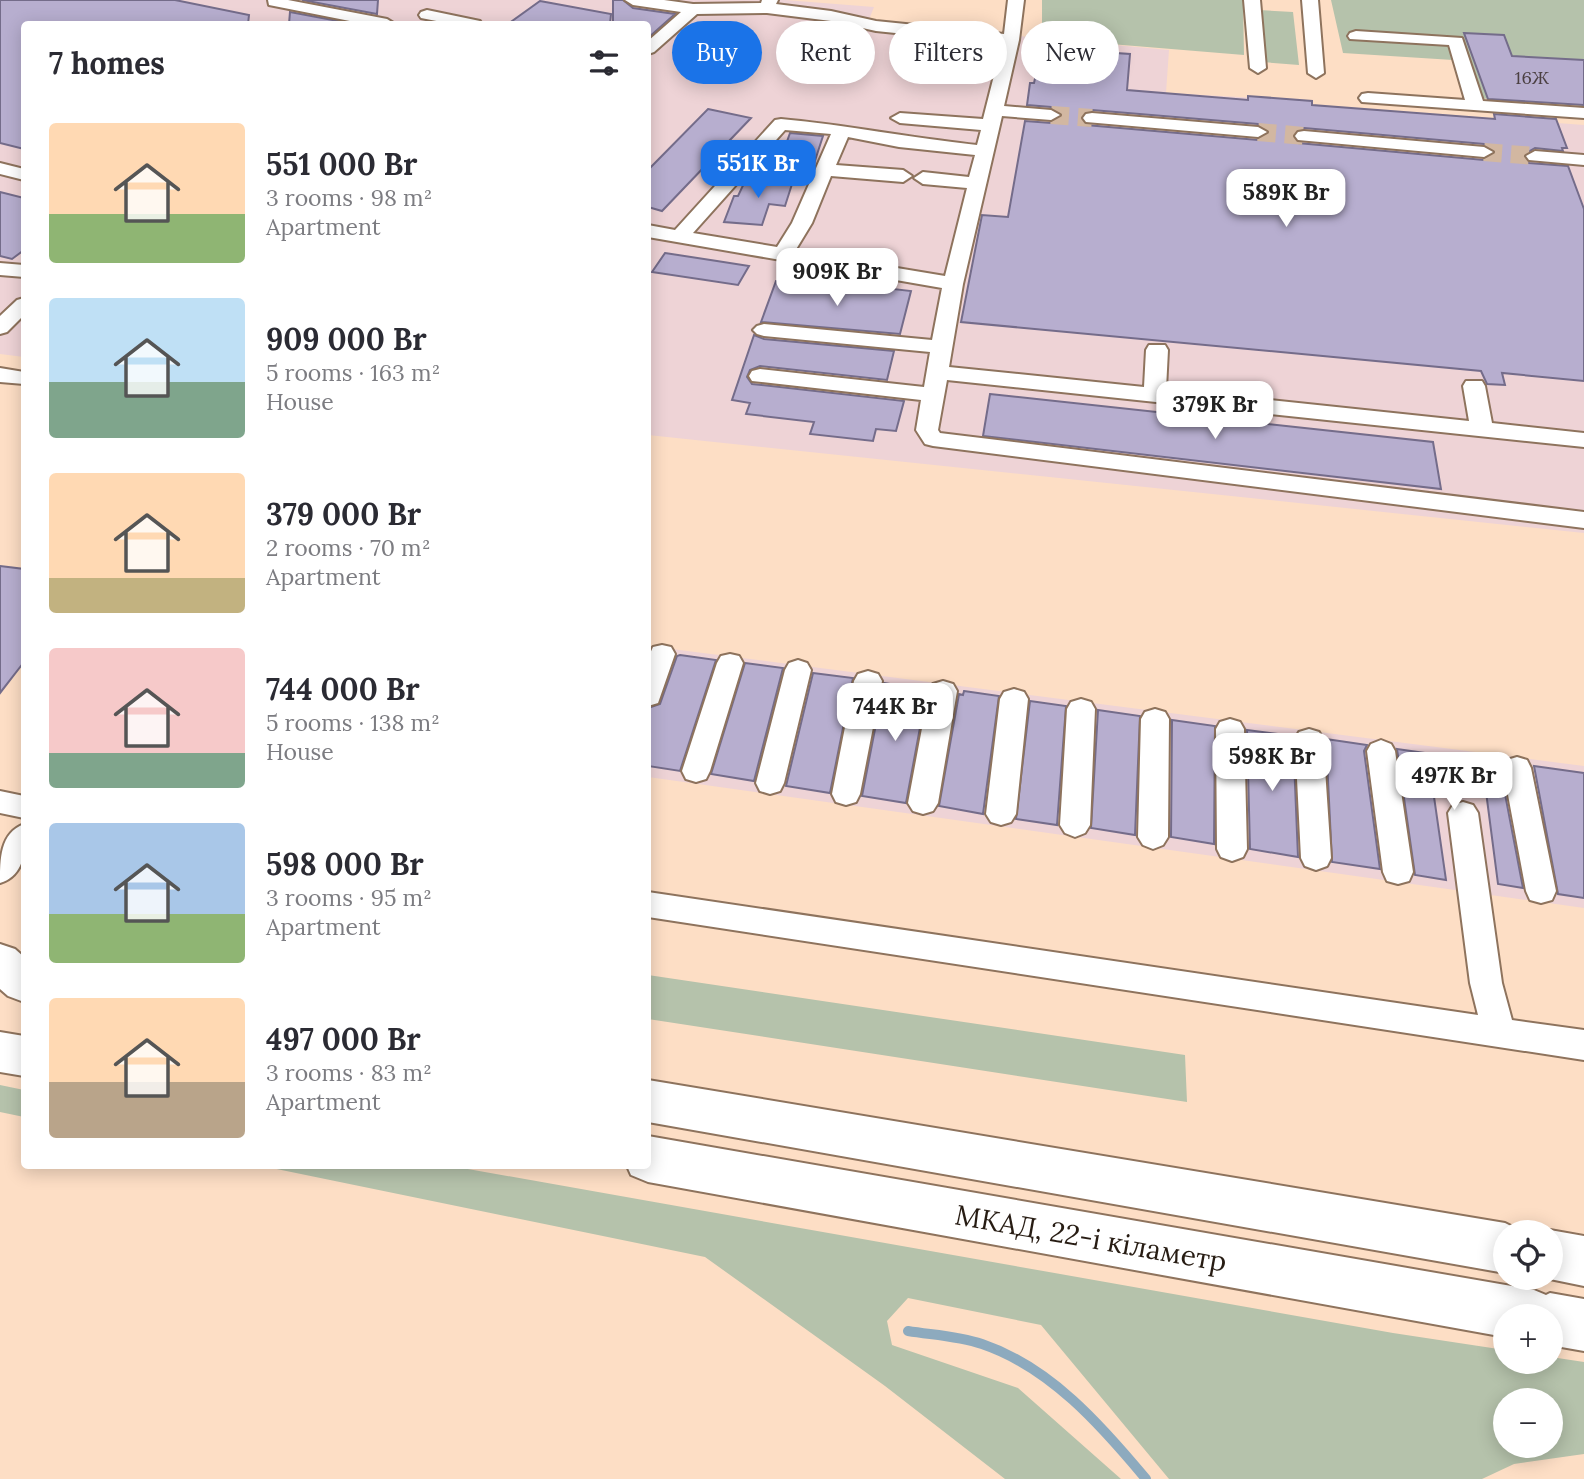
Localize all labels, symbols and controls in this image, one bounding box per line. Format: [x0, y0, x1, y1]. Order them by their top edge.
chip: Buy [672, 21, 762, 84]
chip: Rent [776, 21, 875, 84]
chip: Filters [889, 21, 1007, 84]
chip: New [1021, 21, 1119, 84]
text: 7 homes [49, 44, 165, 82]
icon: filters [585, 44, 623, 82]
house number: 16Ж [1515, 66, 1550, 89]
pin: 551K Br [693, 140, 823, 200]
text: 551 000 Br [266, 145, 418, 183]
text: 551K Br [717, 148, 799, 177]
icon: home [105, 151, 189, 235]
pin: 589K Br [1221, 170, 1351, 229]
text: 589K Br [1242, 177, 1330, 206]
text: 3 rooms · 98 m² [266, 183, 432, 212]
text: Apartment [266, 212, 381, 241]
pin: 909K Br [772, 248, 902, 308]
text: 909K Br [792, 256, 882, 285]
text: 909 000 Br [266, 320, 427, 358]
icon: home [105, 326, 189, 410]
text: 5 rooms · 163 m² [266, 358, 440, 387]
pin: 379K Br [1150, 382, 1280, 441]
text: House [266, 387, 334, 416]
text: 379K Br [1172, 389, 1258, 418]
text: 379 000 Br [266, 495, 421, 533]
icon: home [105, 501, 189, 585]
text: 2 rooms · 70 m² [266, 533, 431, 562]
text: Apartment [266, 562, 381, 591]
text: 744 000 Br [266, 670, 420, 708]
icon: home [105, 676, 189, 760]
pin: 744K Br [830, 684, 960, 743]
text: 744K Br [853, 691, 937, 720]
text: 5 rooms · 138 m² [266, 708, 440, 737]
pin: 598K Br [1207, 734, 1337, 793]
text: House [266, 737, 334, 766]
text: 598K Br [1228, 741, 1316, 770]
pin: 497K Br [1389, 752, 1519, 812]
text: 497K Br [1411, 760, 1497, 789]
text: 598 000 Br [266, 845, 424, 883]
icon: home [105, 851, 189, 935]
text: 3 rooms · 95 m² [266, 883, 432, 912]
text: Apartment [266, 912, 381, 941]
text: 497 000 Br [266, 1020, 421, 1058]
icon: home [105, 1026, 189, 1110]
text: 3 rooms · 83 m² [266, 1058, 432, 1087]
text: Apartment [266, 1087, 381, 1116]
street label: МКАД, 22-і кіламетр [952, 1196, 1230, 1280]
map controls [1493, 1220, 1563, 1458]
button: locate [1493, 1220, 1563, 1290]
button: + [1493, 1304, 1563, 1374]
button: − [1493, 1388, 1563, 1458]

